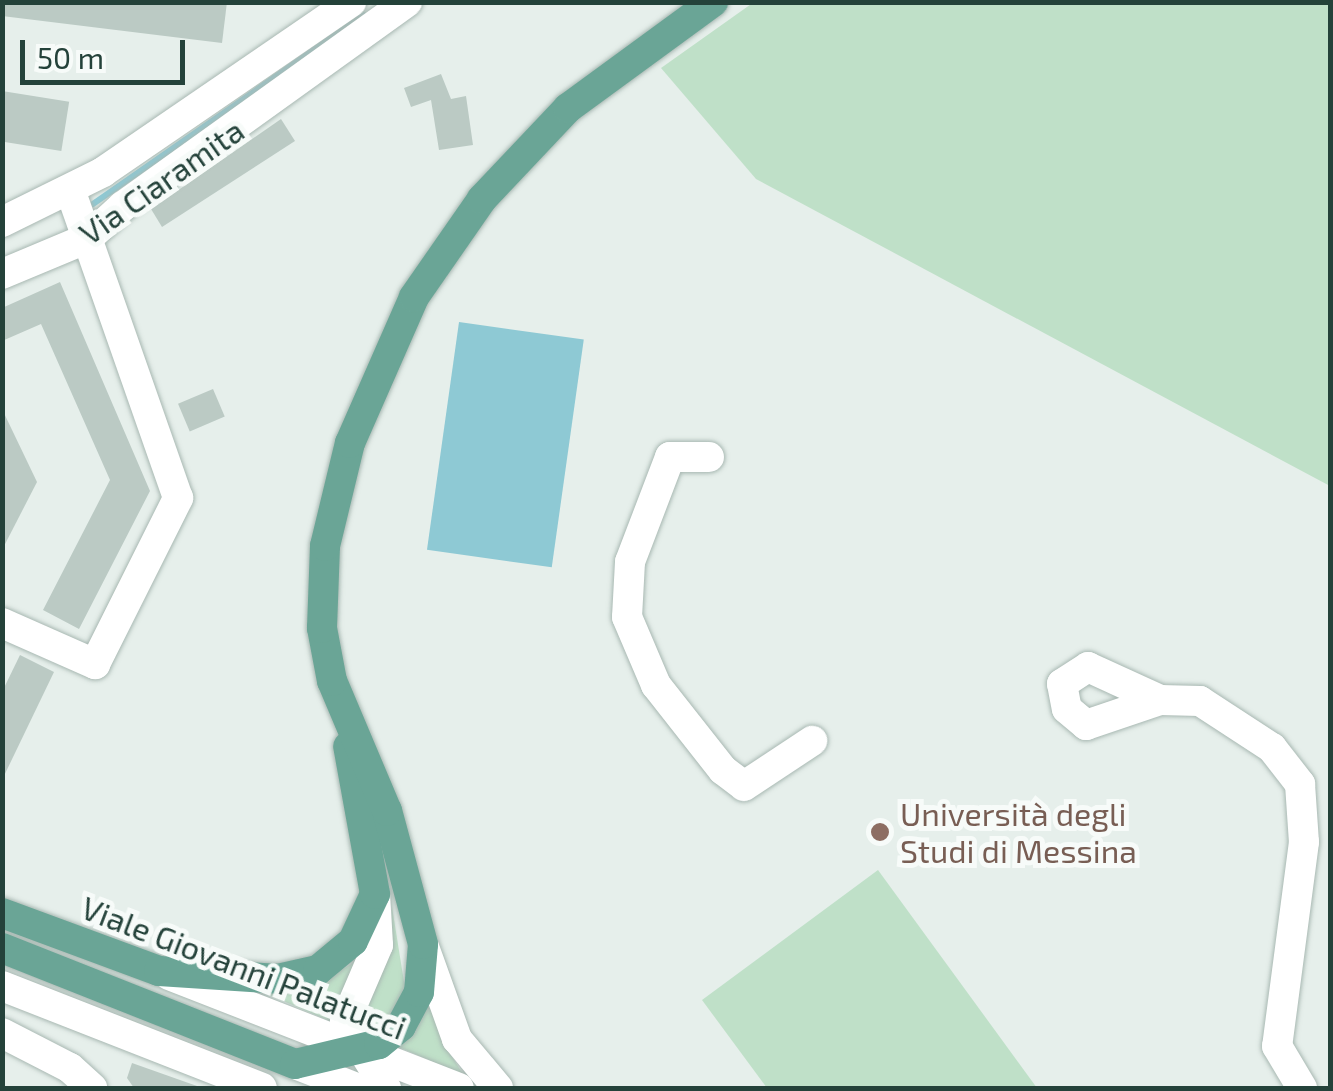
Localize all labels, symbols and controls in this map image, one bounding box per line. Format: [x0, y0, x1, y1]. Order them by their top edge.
scale bar [25, 20, 190, 82]
text: 50 m [37, 39, 104, 75]
street label: Via Ciaramita [71, 110, 251, 252]
place label: Università degli Studi di Messina [900, 795, 1137, 870]
marker: Università degli Studi di Messina [869, 821, 891, 843]
street label: Viale Giovanni Palatucci [76, 887, 412, 1047]

